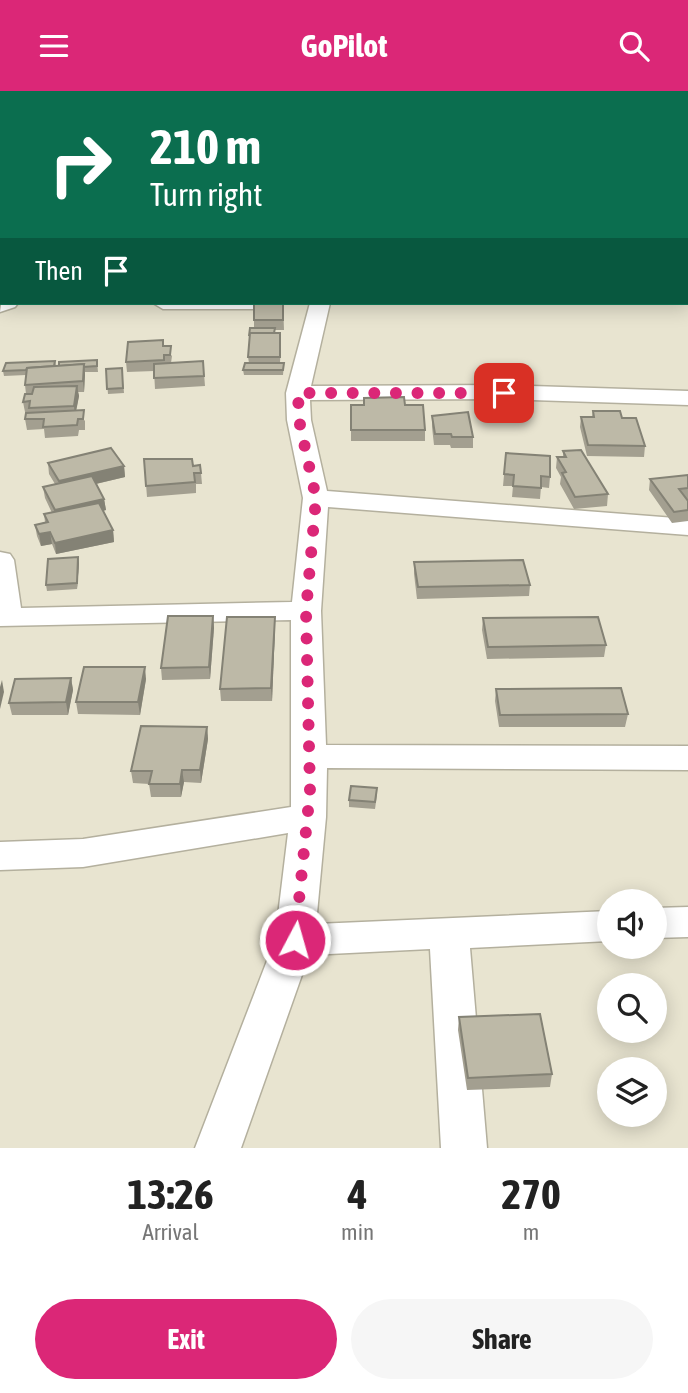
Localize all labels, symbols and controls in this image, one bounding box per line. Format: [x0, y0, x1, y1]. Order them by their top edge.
icon: menu [35, 27, 73, 65]
text: GoPilot [300, 27, 388, 64]
icon: search [615, 27, 653, 65]
text: 210 m [150, 118, 261, 174]
icon: right [35, 119, 126, 210]
text: Turn right [150, 176, 263, 213]
icon: arrive [97, 252, 135, 290]
text: Then [35, 256, 83, 286]
pin [474, 363, 534, 423]
icon: arrive [485, 374, 523, 412]
map controls [597, 889, 667, 1127]
button: sound [597, 889, 667, 959]
position arrow [258, 903, 332, 977]
button: search [597, 973, 667, 1043]
button: layers [597, 1057, 667, 1127]
text: 13:26 [127, 1170, 214, 1218]
text: 4 [348, 1170, 367, 1218]
text: 270 [501, 1170, 561, 1218]
text: Arrival [142, 1219, 199, 1245]
text: min [341, 1219, 374, 1245]
text: m [523, 1219, 539, 1245]
button: Exit [35, 1299, 337, 1379]
button: Share [351, 1299, 653, 1379]

